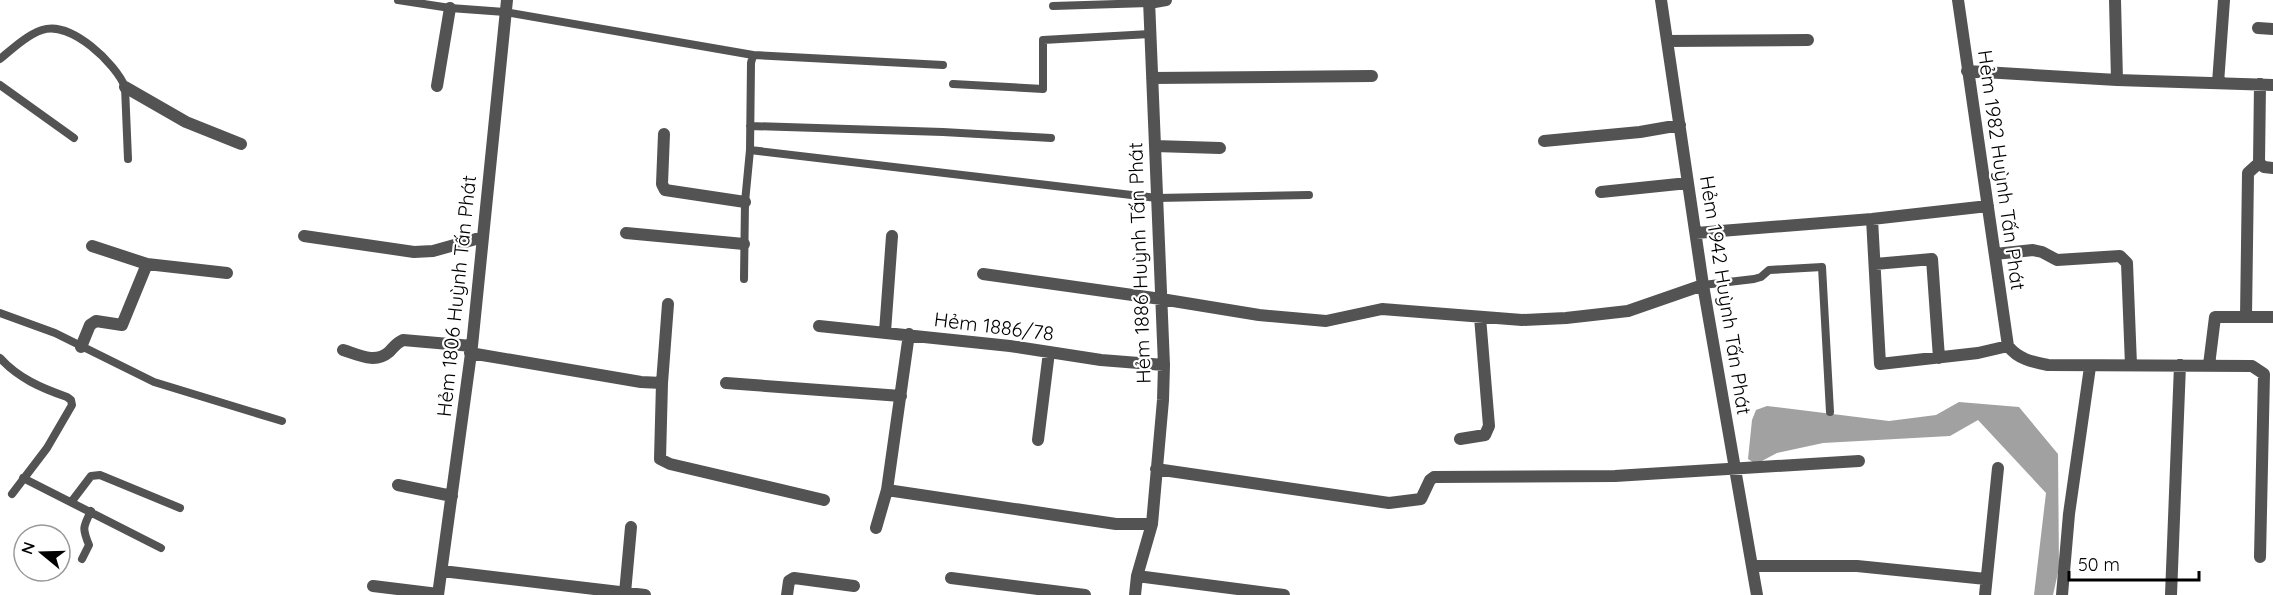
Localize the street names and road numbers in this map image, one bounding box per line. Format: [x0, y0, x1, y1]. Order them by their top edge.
street label: Hẻm 1982 Huỳnh Tấn Phát [1973, 48, 2031, 292]
street label: Hẻm 1886 Huỳnh Tấn Phát [1122, 142, 1156, 384]
street label: Hẻm 1806 Huỳnh Tấn Phát [431, 174, 481, 418]
street label: Hẻm 1942 Huỳnh Tấn Phát [1695, 174, 1757, 417]
street label: Hẻm 1886/78 [933, 306, 1055, 346]

